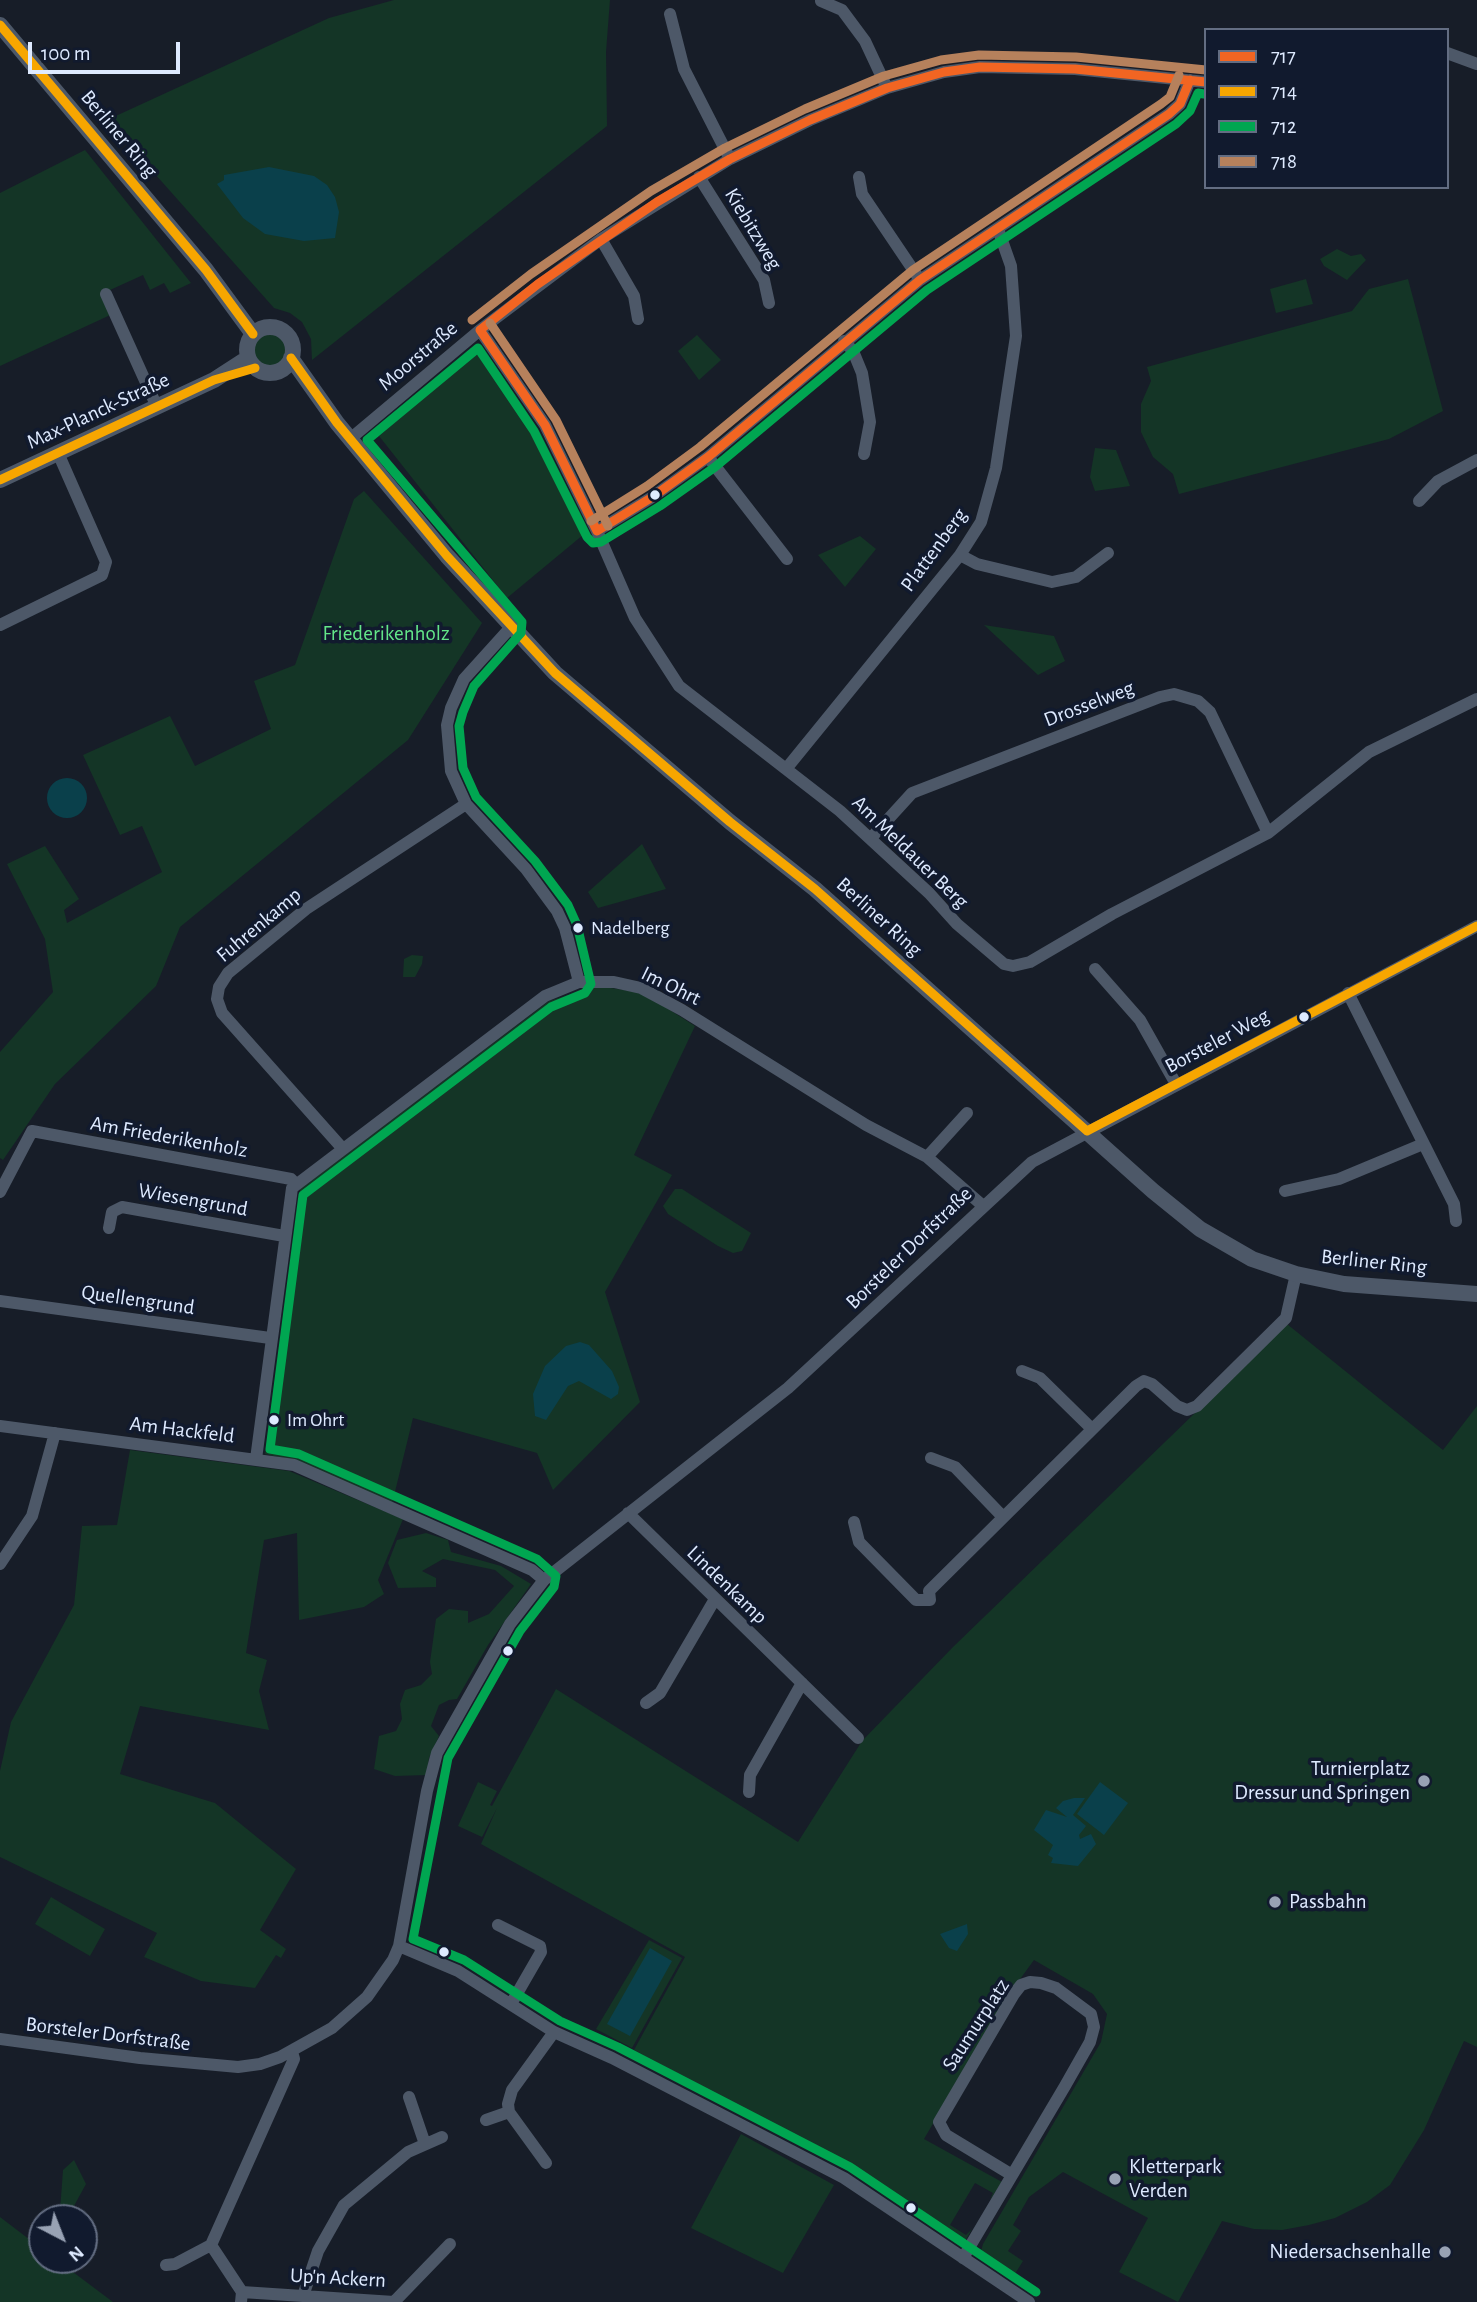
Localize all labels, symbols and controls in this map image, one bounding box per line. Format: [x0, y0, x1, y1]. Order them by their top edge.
scale bar [32, 28, 184, 72]
legend [1204, 28, 1449, 189]
text: 100 m [41, 43, 91, 64]
text: 717 [1271, 46, 1296, 67]
text: 714 [1271, 81, 1297, 102]
street label: Berliner Ring [75, 85, 163, 183]
text: 712 [1271, 116, 1297, 137]
text: 718 [1271, 151, 1297, 172]
street label: Kiebitzweg [719, 183, 787, 275]
street label: Moorstraße [373, 316, 463, 396]
street label: Max-Planck-Straße [23, 367, 173, 455]
unlabelled marker [648, 488, 662, 502]
street label: Plattenberg [895, 503, 973, 597]
park label: Friederikenholz [322, 621, 450, 647]
street label: Drosselweg [1040, 675, 1138, 733]
street label: Am Meldauer Berg [847, 790, 973, 914]
street label: Berliner Ring [831, 872, 927, 962]
street label: Fuhrenkamp [211, 882, 307, 968]
place label: Nadelberg [591, 917, 670, 939]
marker: Nadelberg [571, 921, 585, 935]
street label: Im Ohrt [637, 961, 705, 1011]
street label: Borsteler Weg [1161, 1003, 1273, 1079]
unlabelled marker [1297, 1010, 1311, 1024]
street label: Am Friederikenholz [88, 1111, 250, 1163]
street label: Wiesengrund [136, 1178, 250, 1222]
street label: Borsteler Dorfstraße [841, 1181, 977, 1315]
street label: Berliner Ring [1320, 1244, 1428, 1280]
street label: Quellengrund [80, 1280, 196, 1320]
place label: Im Ohrt [287, 1409, 344, 1431]
street label: Am Hackfeld [128, 1411, 236, 1449]
marker: Im Ohrt [267, 1413, 281, 1427]
street label: Lindenkamp [681, 1540, 773, 1630]
unlabelled marker [501, 1644, 515, 1658]
place label: Turnierplatz Dressur und Springen [1234, 1756, 1410, 1806]
marker: Turnierplatz Dressur und Springen [1416, 1773, 1432, 1789]
place label: Passbahn [1289, 1889, 1367, 1915]
marker: Passbahn [1267, 1894, 1283, 1910]
unlabelled marker [437, 1945, 451, 1959]
street label: Saumurplatz [937, 1974, 1015, 2076]
street label: Borsteler Dorfstraße [24, 2011, 192, 2057]
place label: Kletterpark Verden [1129, 2154, 1221, 2204]
marker: Kletterpark Verden [1107, 2171, 1123, 2187]
unlabelled marker [904, 2201, 918, 2215]
north arrow [28, 2204, 98, 2274]
place label: Niedersachsenhalle [1269, 2239, 1431, 2265]
text: N [65, 2242, 87, 2265]
marker: Niedersachsenhalle [1437, 2244, 1453, 2260]
street label: Up'n Ackern [289, 2263, 387, 2293]

